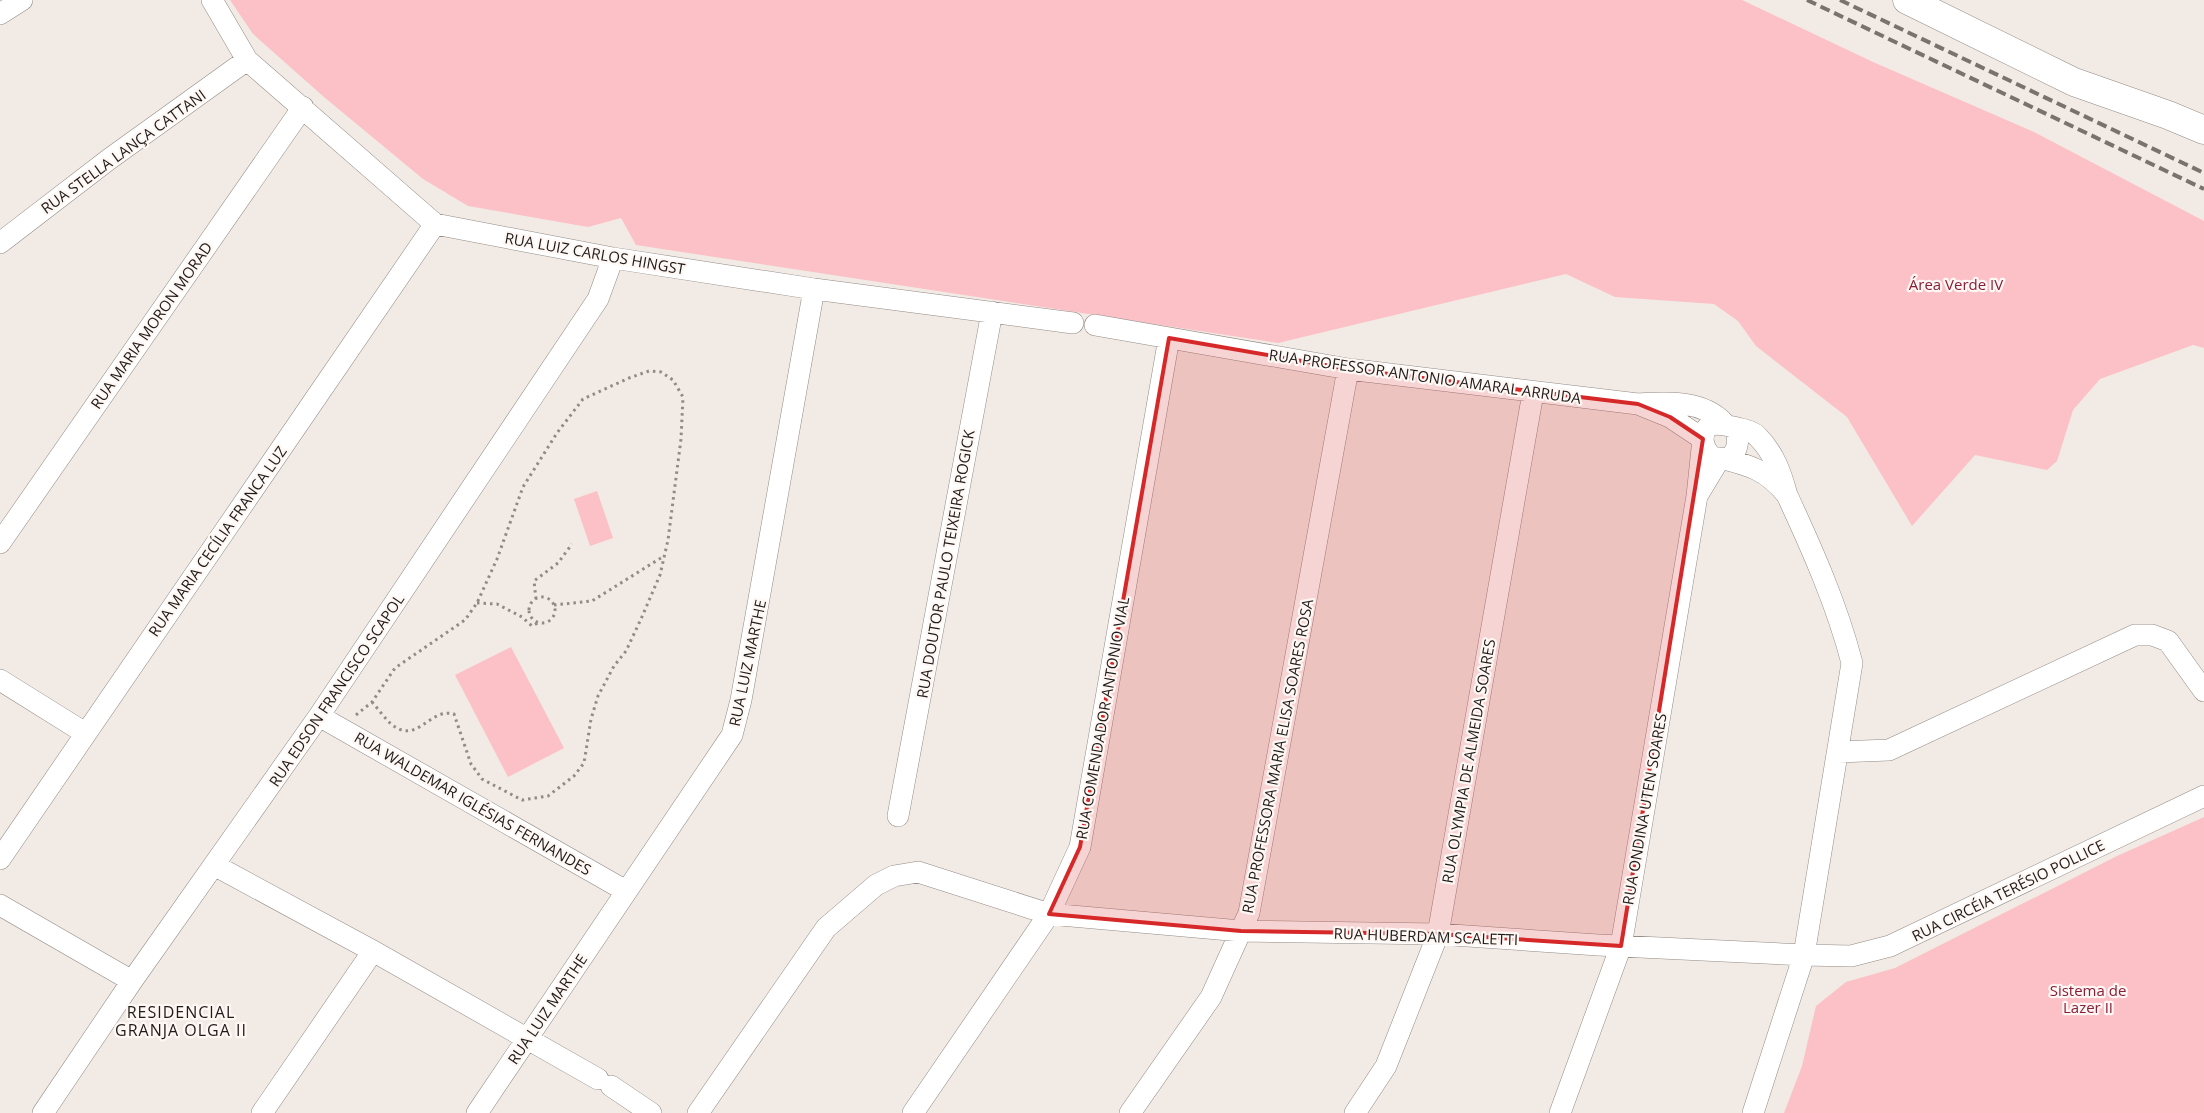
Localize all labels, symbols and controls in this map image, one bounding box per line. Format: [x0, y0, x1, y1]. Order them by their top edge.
street label: RUA STELLA LANÇA CATTANI [36, 84, 210, 218]
street label: RUA LUIZ CARLOS HINGST [503, 227, 687, 279]
street label: RUA MARIA MORON MORAD [86, 238, 216, 412]
park label: Área Verde IV [1909, 274, 2003, 294]
street label: RUA PROFESSOR ANTONIO AMARAL ARRUDA [1268, 344, 1583, 408]
street label: RUA DOUTOR PAULO TEIXEIRA ROGICK [912, 427, 979, 700]
street label: RUA MARIA CECÍLIA FRANCA LUZ [143, 442, 291, 640]
street label: RUA EDSON FRANCISCO SCAPOL [264, 590, 408, 790]
street label: RUA COMENDADOR ANTONIO VIAL [1071, 595, 1133, 841]
street label: RUA PROFESSORA MARIA ELISA SOARES ROSA [1237, 597, 1317, 915]
street label: RUA LUIZ MARTHE [724, 598, 770, 728]
street label: RUA OLYMPIA DE ALMEIDA SOARES [1437, 637, 1499, 885]
street label: RUA ONDINA UTEN SOARES [1617, 712, 1671, 906]
street label: RUA WALDEMAR IGLÉSIAS FERNANDES [351, 727, 595, 879]
street label: RUA CIRCÉIA TERÉSIO POLLICE [1908, 834, 2108, 946]
street label: RUA HUBERDAM SCALETTI [1333, 923, 1519, 949]
street label: RUA LUIZ MARTHE [503, 950, 591, 1068]
park label: Sistema de Lazer II [2050, 980, 2126, 1017]
district label: RESIDENCIAL GRANJA OLGA II [115, 1001, 247, 1041]

